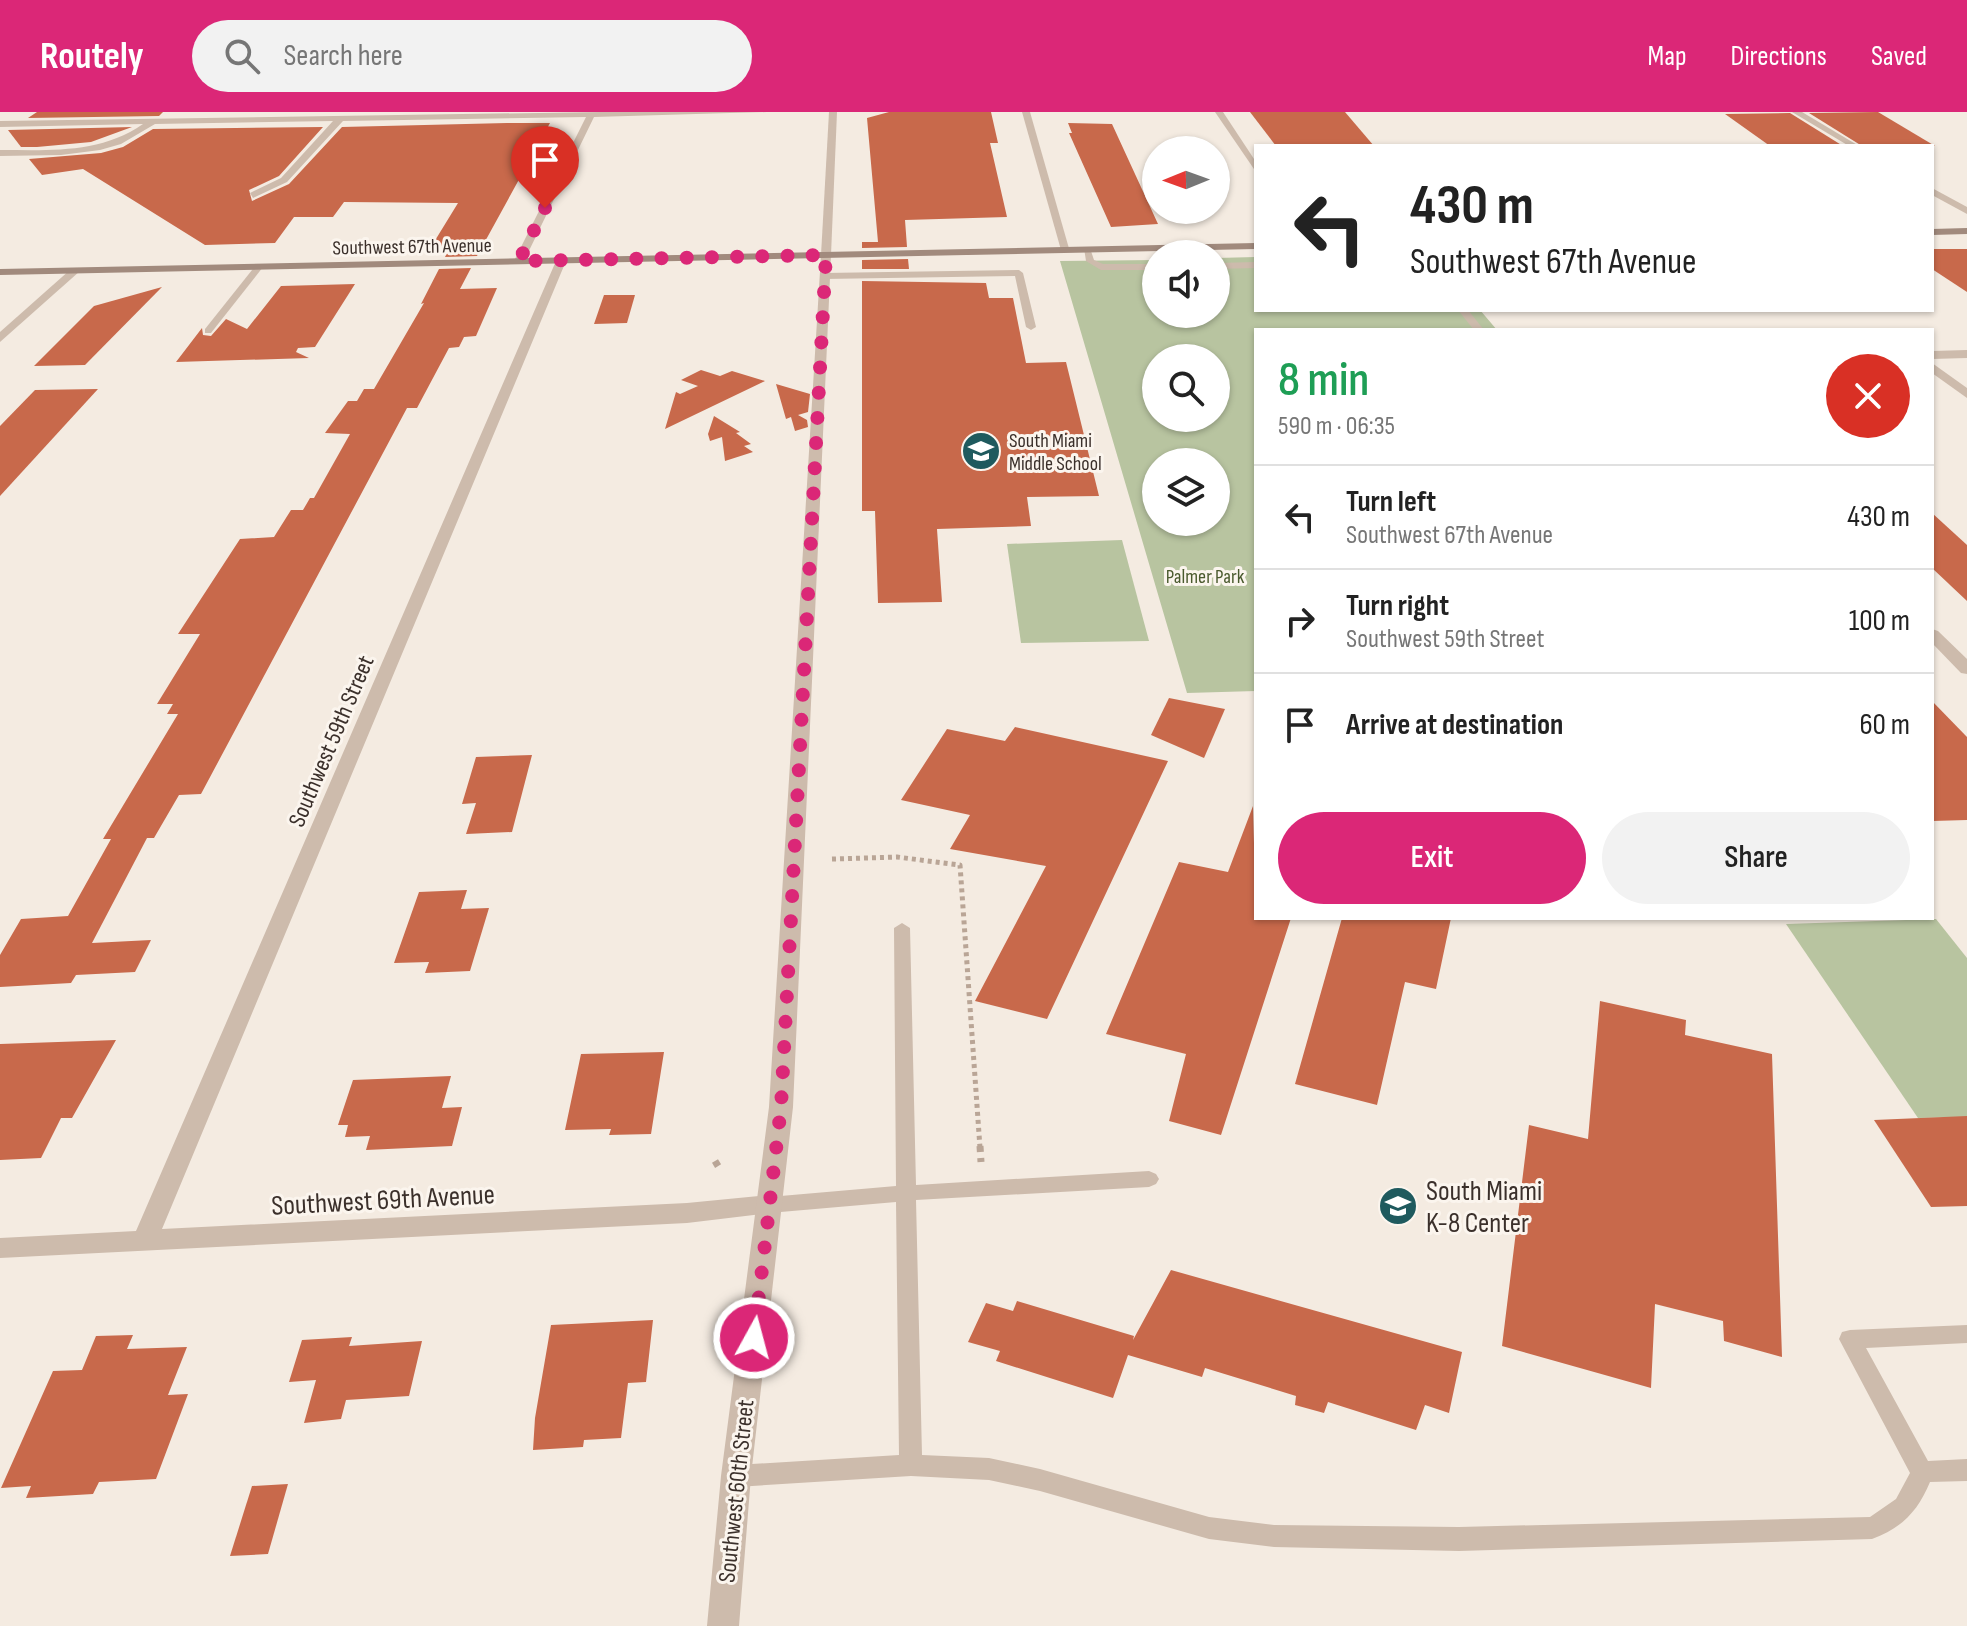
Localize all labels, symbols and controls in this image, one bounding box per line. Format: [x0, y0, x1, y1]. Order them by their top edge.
search box [192, 20, 752, 92]
text: Routely [40, 34, 144, 79]
icon: search [220, 34, 264, 78]
text: Search here [284, 38, 403, 74]
text: Map [1648, 40, 1687, 73]
text: Directions [1731, 40, 1827, 73]
text: Saved [1871, 40, 1927, 73]
pin [511, 126, 579, 208]
north arrow [1142, 136, 1230, 224]
map controls [1142, 136, 1230, 536]
icon: arrive [523, 138, 567, 182]
text: 430 m [1410, 173, 1534, 240]
icon: left [1278, 176, 1382, 280]
street label: Southwest 67th Avenue [332, 234, 492, 260]
button: sound [1142, 240, 1230, 328]
text: Southwest 67th Avenue [1410, 241, 1697, 284]
button: search [1142, 344, 1230, 432]
text: 8 min [1278, 352, 1369, 409]
button: close [1826, 354, 1910, 438]
text: 590 m · 06:35 [1278, 411, 1395, 442]
place label: South Miami Middle School [1009, 429, 1102, 476]
school or university icon: South Miami Middle School [960, 430, 1002, 472]
button: layers [1142, 448, 1230, 536]
text: Turn left [1346, 484, 1436, 520]
icon: left [1278, 495, 1322, 539]
text: 430 m [1847, 499, 1910, 535]
text: Southwest 67th Avenue [1346, 520, 1553, 551]
park label: Palmer Park [1166, 565, 1245, 589]
text: Turn right [1346, 588, 1449, 624]
icon: right [1278, 599, 1322, 643]
text: 100 m [1849, 603, 1910, 639]
text: Southwest 59th Street [1346, 624, 1544, 655]
street label: Southwest 59th Street [282, 651, 381, 831]
icon: arrive [1278, 703, 1322, 747]
text: Arrive at destination [1346, 707, 1563, 743]
text: 60 m [1859, 707, 1910, 743]
button: Exit [1278, 812, 1586, 904]
button: Share [1602, 812, 1910, 904]
place label: South Miami K-8 Center [1426, 1175, 1542, 1240]
street label: Southwest 69th Avenue [270, 1178, 496, 1223]
school or university icon: South Miami K-8 Center [1377, 1185, 1419, 1227]
position arrow [712, 1296, 796, 1380]
street label: Southwest 60th Street [712, 1398, 761, 1584]

